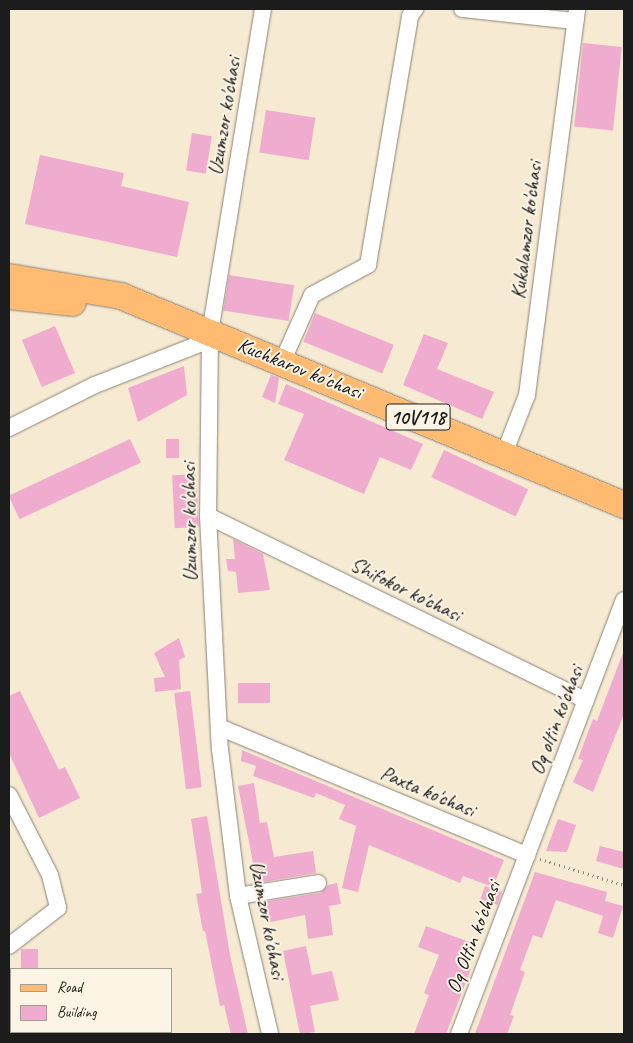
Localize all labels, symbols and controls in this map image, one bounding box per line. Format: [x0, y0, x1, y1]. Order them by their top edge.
street label: Uzumzor ko'chasi [202, 55, 246, 177]
street label: Kukalamzor ko'chasi [505, 160, 547, 300]
street label: Kuchkarov ko'chasi [234, 332, 366, 404]
road number: 10V118 [386, 400, 450, 434]
street label: Uzumzor ko'chasi [175, 462, 203, 582]
street label: Shifokor ko'chasi [346, 551, 466, 627]
street label: Oq oltin ko'chasi [524, 662, 588, 778]
street label: Paxta ko'chasi [377, 760, 479, 822]
street label: Uzumzor ko'chasi [244, 859, 292, 981]
street label: Oq Oltin ko'chasi [440, 877, 506, 997]
legend [10, 968, 172, 1033]
text: Road [57, 978, 82, 997]
text: Building [57, 1003, 96, 1022]

